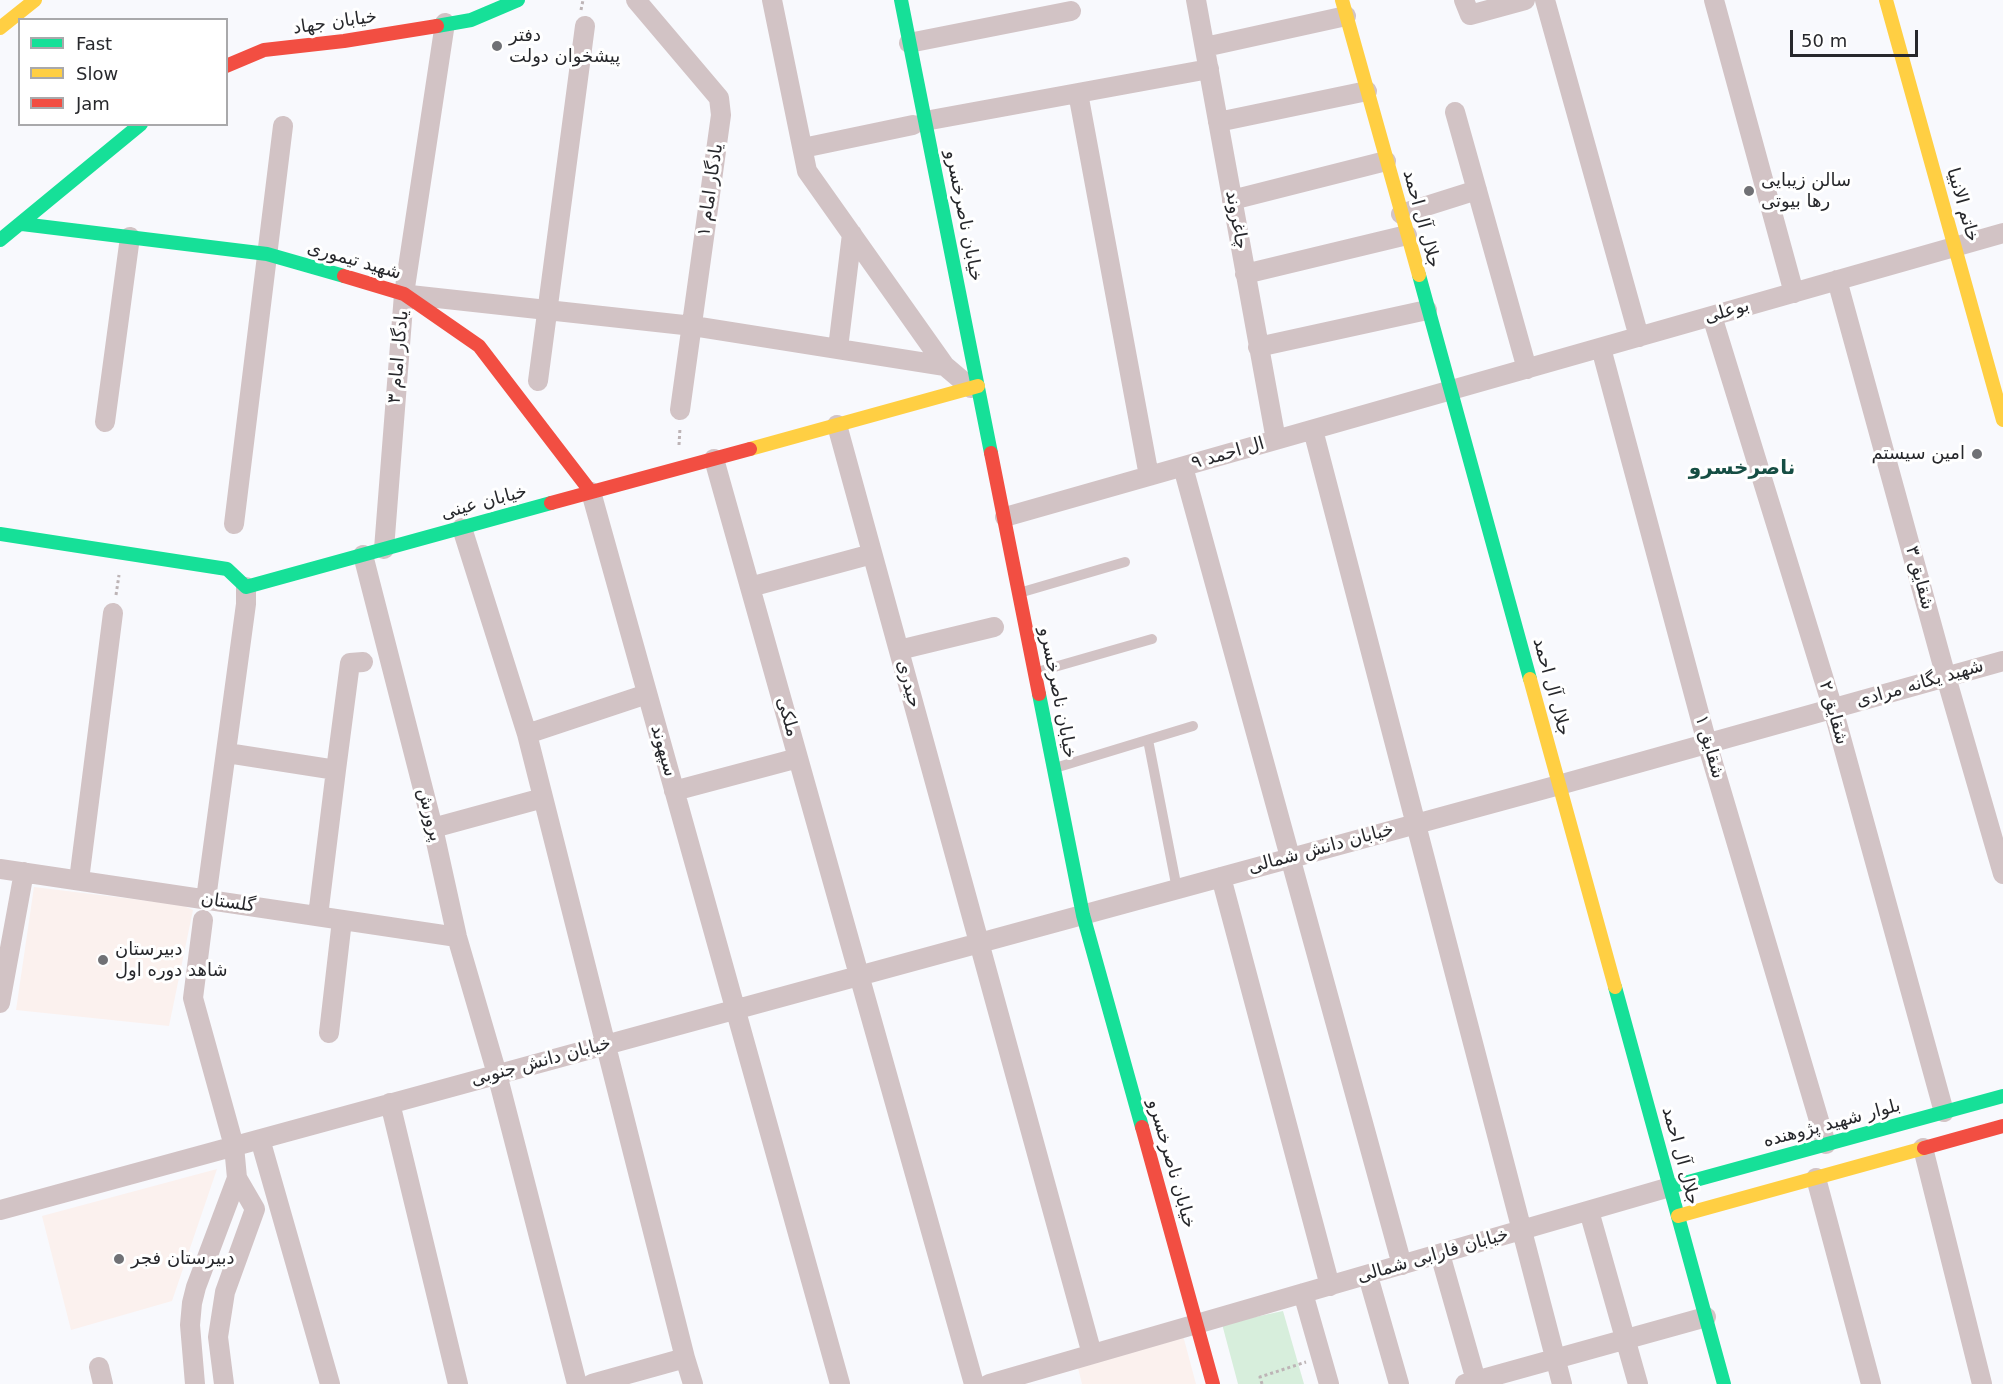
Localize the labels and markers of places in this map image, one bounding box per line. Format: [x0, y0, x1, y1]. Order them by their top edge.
place label: دفتر پیشخوان دولت [509, 25, 620, 68]
marker: دفتر پیشخوان دولت [490, 39, 504, 53]
place label: سالن زیبایی رها بیوتی [1761, 170, 1851, 213]
marker: سالن زیبایی رها بیوتی [1742, 184, 1756, 198]
place label: امین سیستم [1872, 443, 1965, 465]
marker: امین سیستم [1970, 447, 1984, 461]
place label: دبیرستان شاهد دوره اول [115, 939, 228, 982]
marker: دبیرستان شاهد دوره اول [96, 953, 110, 967]
place label: دبیرستان فجر [131, 1248, 234, 1270]
marker: دبیرستان فجر [112, 1252, 126, 1266]

